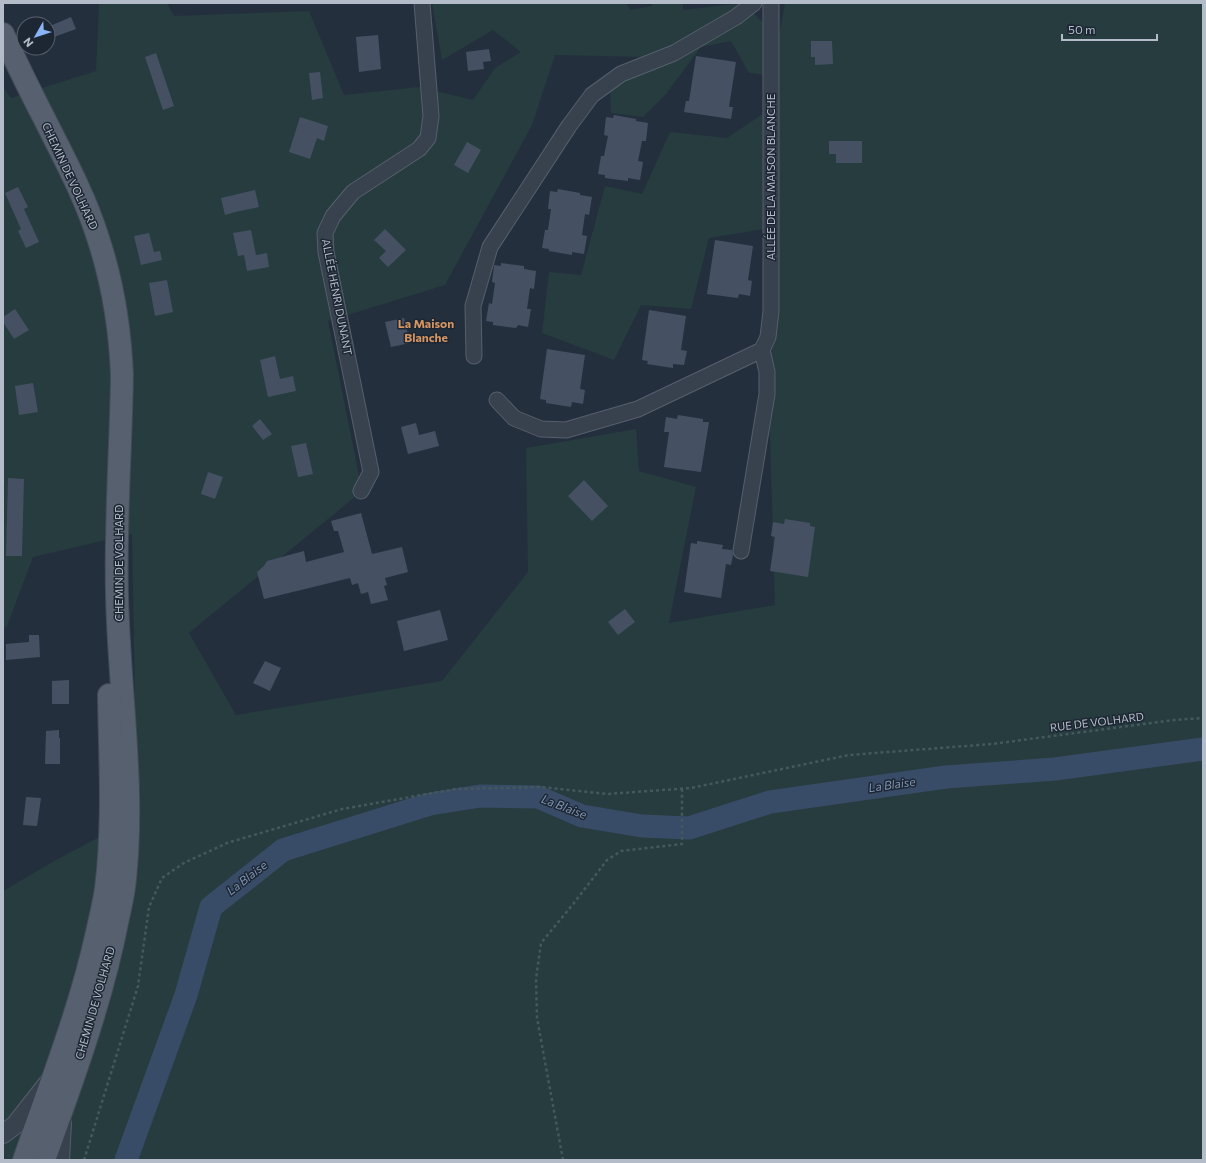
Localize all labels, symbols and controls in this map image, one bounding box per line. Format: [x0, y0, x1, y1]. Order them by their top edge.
north arrow [16, 16, 56, 56]
scale bar [1062, 16, 1157, 42]
text: 50 m [1068, 22, 1096, 36]
text: N [20, 35, 35, 50]
street label: ALLÉE DE LA MAISON BLANCHE [763, 94, 777, 260]
street label: CHEMIN DE VOLHARD [40, 120, 101, 232]
street label: ALLÉE HENRI DUNANT [320, 237, 356, 356]
district label: La Maison Blanche [398, 316, 454, 344]
street label: CHEMIN DE VOLHARD [112, 505, 125, 621]
street label: RUE DE VOLHARD [1049, 709, 1145, 734]
water label: La Blaise [867, 774, 917, 794]
water label: La Blaise [540, 791, 590, 821]
water label: La Blaise [223, 857, 270, 897]
street label: CHEMIN DE VOLHARD [72, 945, 117, 1061]

